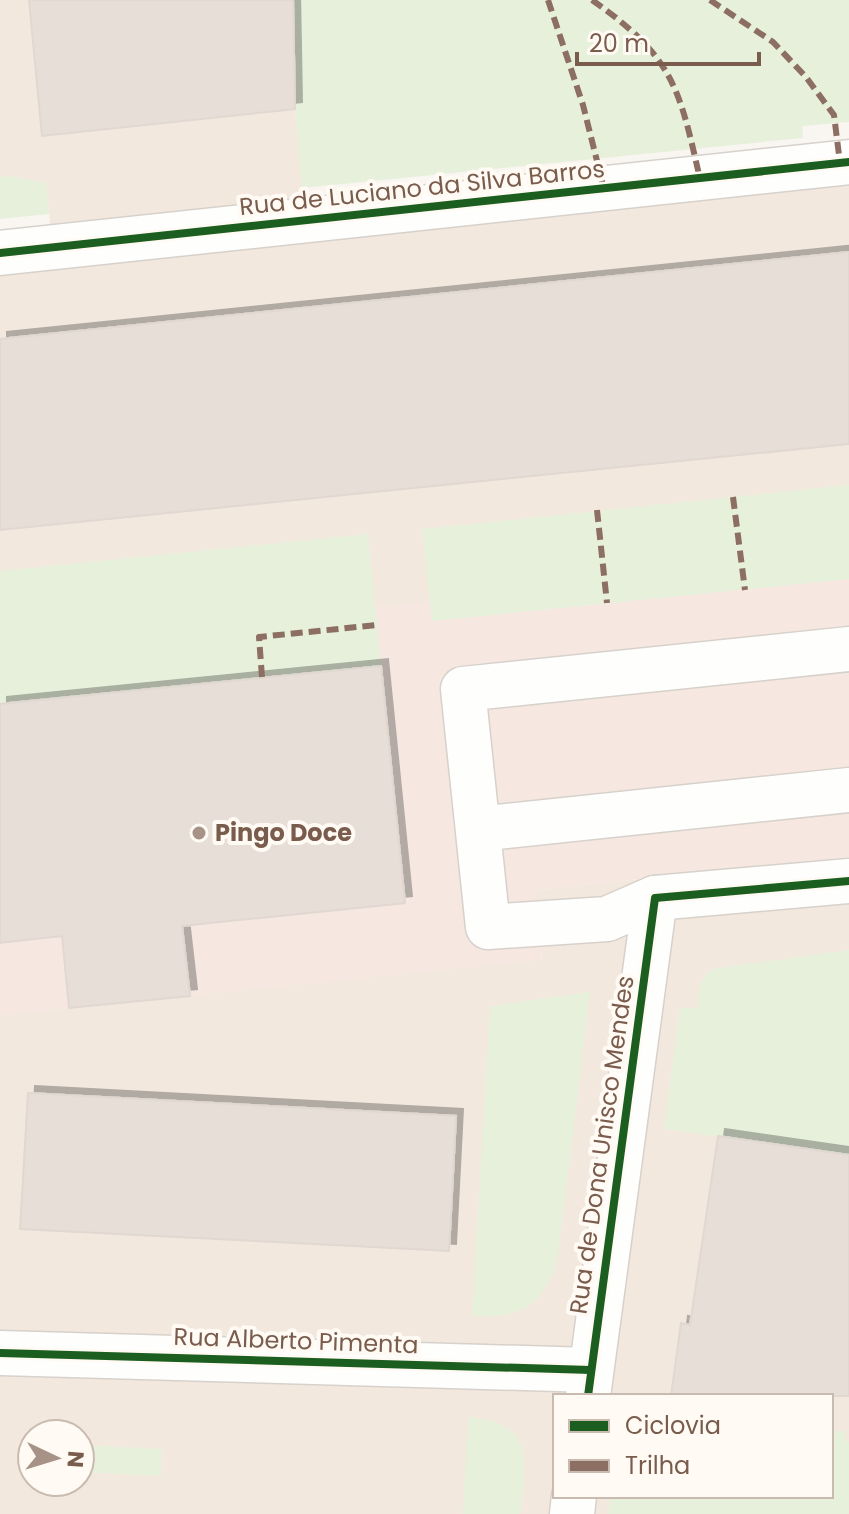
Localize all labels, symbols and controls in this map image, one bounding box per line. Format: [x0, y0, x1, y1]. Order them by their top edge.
scale bar [577, 16, 759, 66]
text: 20 m [589, 27, 649, 60]
street label: Rua de Luciano da Silva Barros [238, 152, 606, 223]
place label: Pingo Doce [215, 816, 352, 849]
marker: Pingo Doce [190, 824, 208, 842]
street label: Rua de Dona Unisco Mendes [561, 974, 642, 1316]
street label: Rua Alberto Pimenta [173, 1320, 419, 1361]
legend [553, 1394, 833, 1498]
text: Ciclovia [625, 1409, 721, 1442]
north arrow [16, 1418, 96, 1498]
text: Trilha [625, 1449, 690, 1482]
text: N [59, 1450, 91, 1469]

